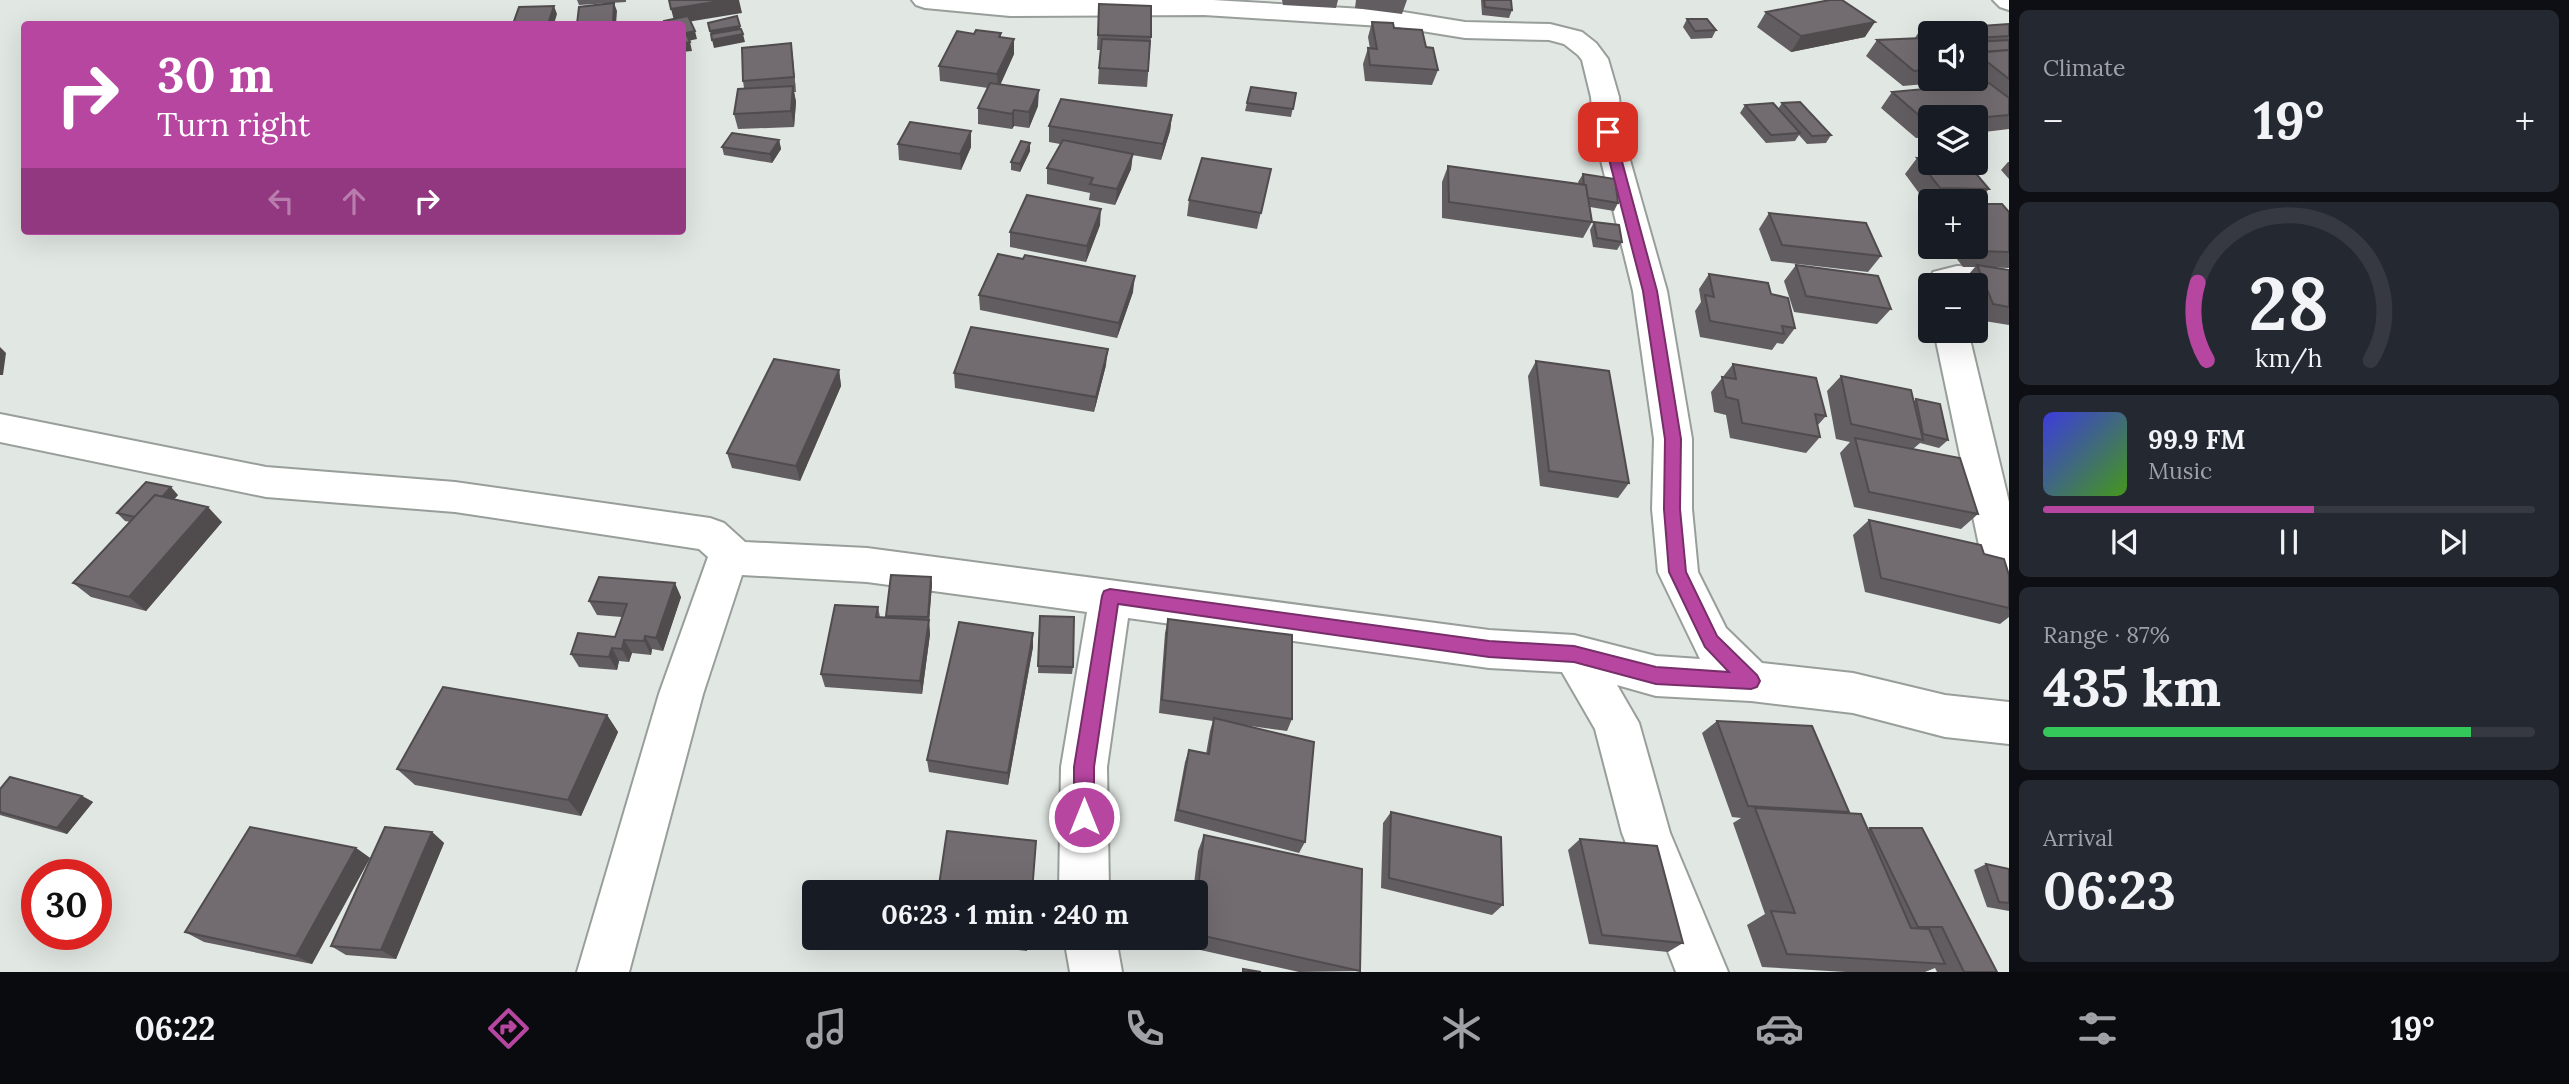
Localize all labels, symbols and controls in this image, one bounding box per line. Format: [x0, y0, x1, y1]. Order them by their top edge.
map controls [1918, 21, 1988, 343]
button: sound [1918, 21, 1988, 91]
text: 30 m [157, 43, 274, 105]
icon: right [42, 49, 133, 140]
text: Climate [2043, 53, 2125, 82]
text: 19° [2254, 87, 2324, 153]
text: − [2043, 97, 2063, 145]
text: + [2515, 97, 2535, 145]
pin [1578, 102, 1638, 162]
text: Turn right [157, 104, 310, 145]
button: layers [1918, 105, 1988, 175]
icon: arrive [1589, 113, 1627, 151]
icon: left [262, 182, 300, 220]
icon: ahead [335, 182, 373, 220]
icon: right [408, 182, 446, 220]
button: + [1918, 189, 1988, 259]
text: 28 [2249, 257, 2329, 350]
button: − [1918, 273, 1988, 343]
text: km/h [2255, 341, 2323, 373]
text: 99.9 FM [2148, 423, 2246, 456]
text: Music [2148, 456, 2212, 485]
icon: previous [2106, 523, 2144, 561]
icon: pause [2270, 523, 2308, 561]
icon: next [2434, 523, 2472, 561]
text: Range · 87% [2043, 620, 2170, 649]
text: 435 km [2043, 654, 2221, 720]
position arrow [1047, 780, 1121, 854]
text: Arrival [2043, 823, 2113, 852]
text: 06:23 [2043, 857, 2176, 923]
speed limit sign: 30 [21, 859, 112, 950]
text: 06:23 · 1 min · 240 m [881, 898, 1129, 931]
icon: directions [484, 1004, 533, 1053]
icon: music [802, 1004, 851, 1053]
icon: phone [1120, 1004, 1169, 1053]
icon: climate [1437, 1004, 1486, 1053]
icon: car [1755, 1004, 1804, 1053]
icon: filters [2073, 1004, 2122, 1053]
text: 06:22 [134, 1008, 215, 1049]
text: 19° [2391, 1008, 2435, 1049]

